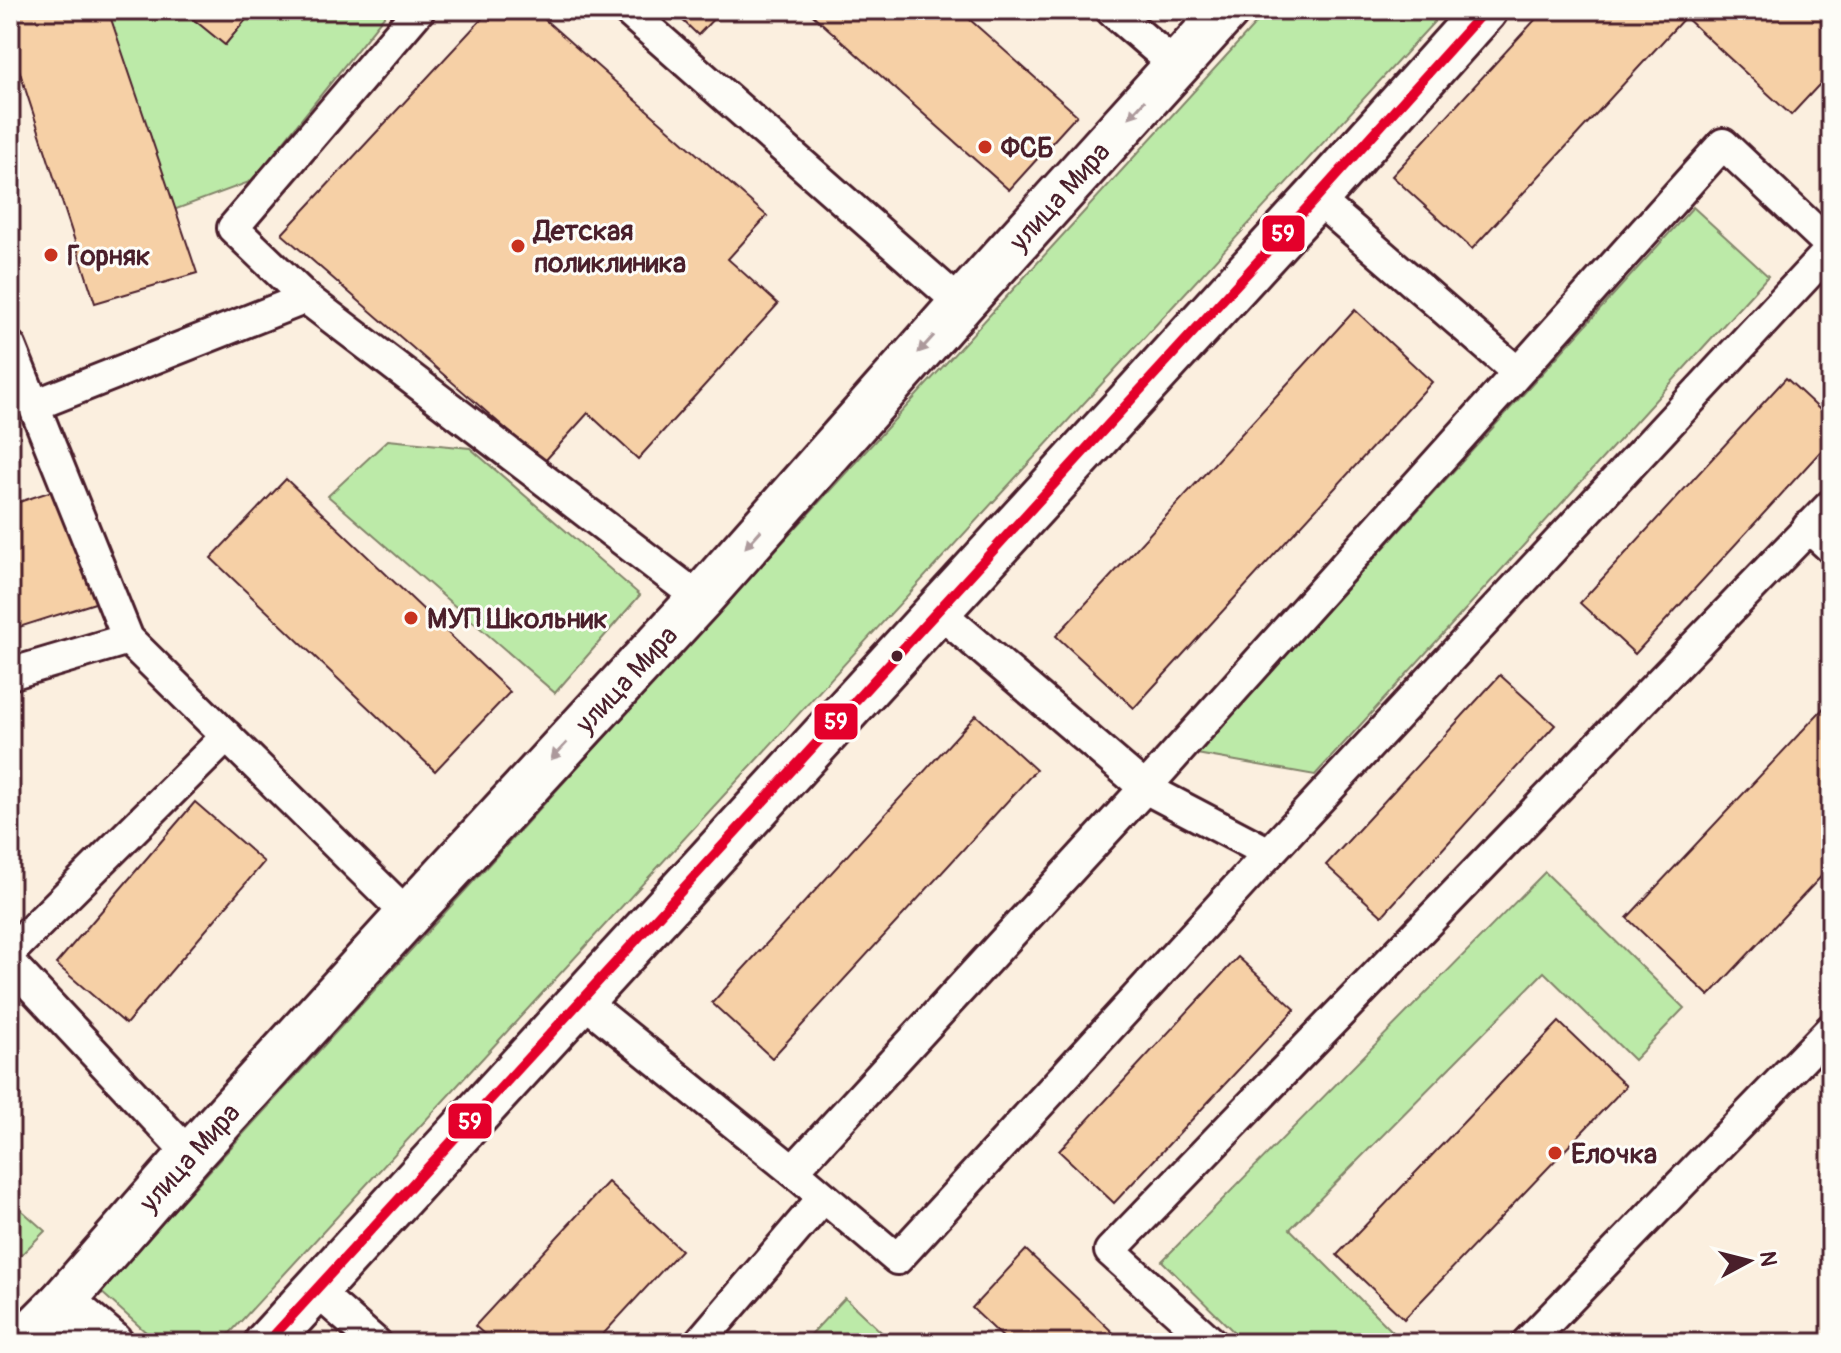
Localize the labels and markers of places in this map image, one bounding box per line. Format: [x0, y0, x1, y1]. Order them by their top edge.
place label: ФСБ [1000, 131, 1054, 166]
marker: ФСБ [976, 138, 994, 156]
place label: Детская поликлиника [532, 214, 686, 281]
marker: Детская поликлиника [509, 237, 527, 255]
place label: Горняк [67, 239, 150, 274]
marker: Горняк [42, 246, 60, 264]
place label: МУП Школьник [427, 602, 608, 637]
marker: МУП Школьник [402, 609, 420, 627]
unlabelled marker [889, 648, 905, 664]
place label: Елочка [1571, 1137, 1657, 1172]
marker: Елочка [1546, 1144, 1564, 1162]

